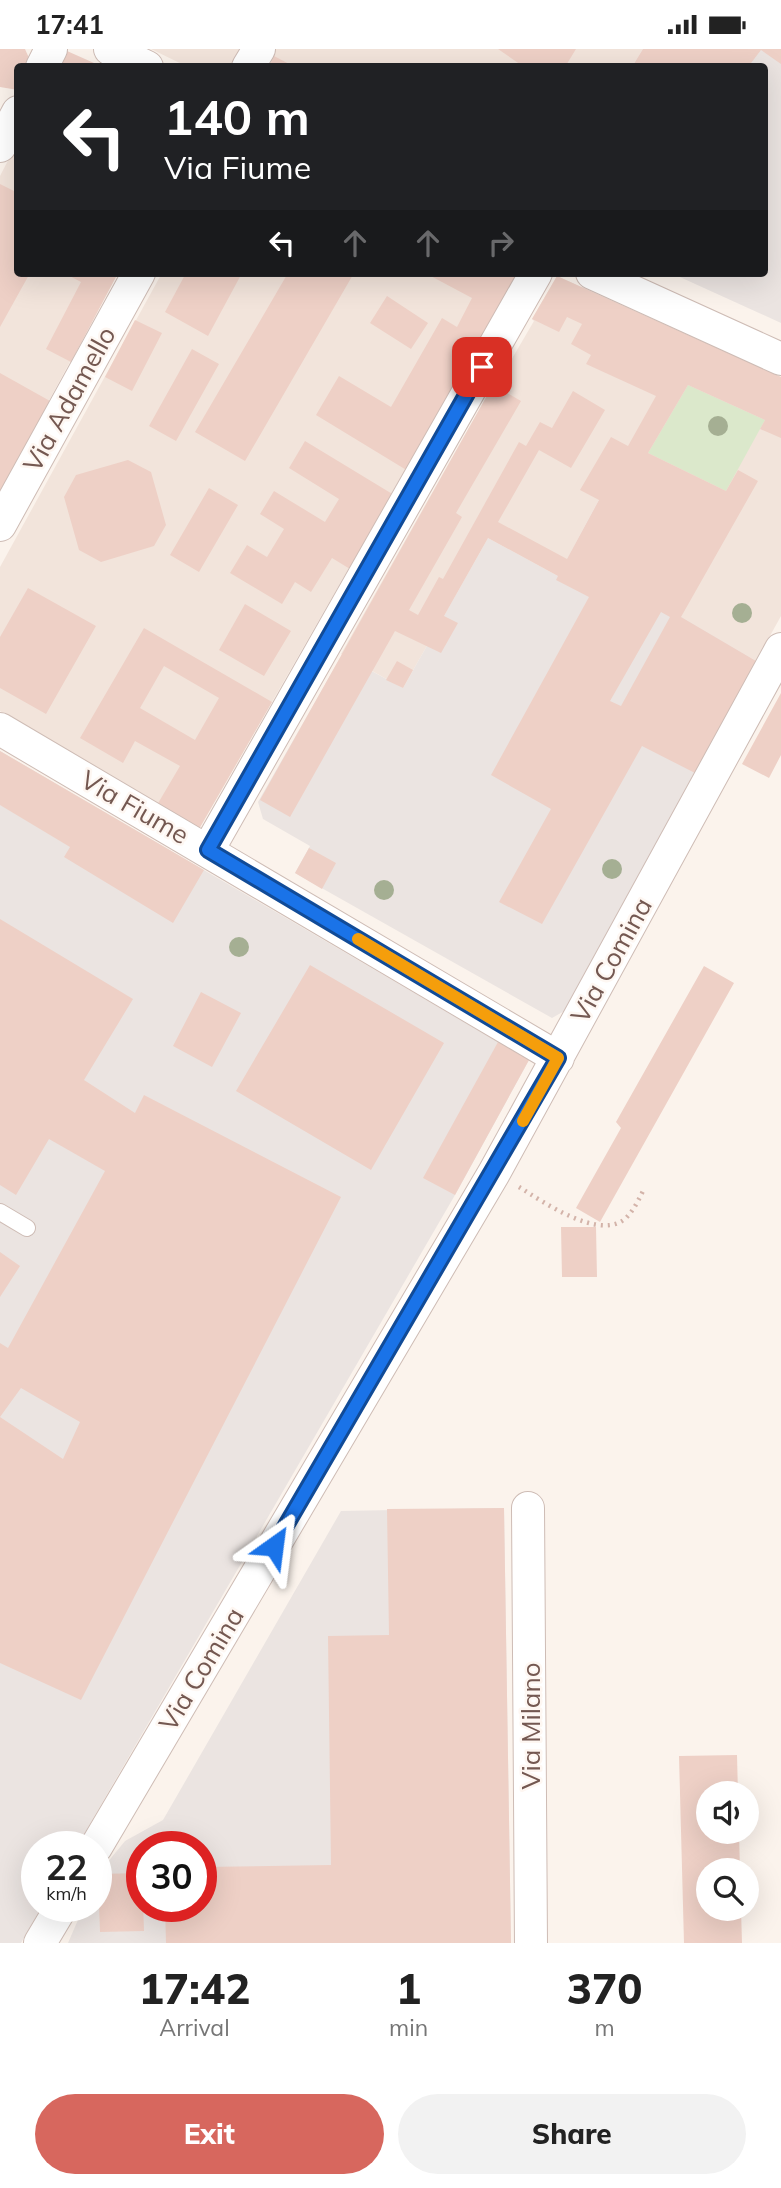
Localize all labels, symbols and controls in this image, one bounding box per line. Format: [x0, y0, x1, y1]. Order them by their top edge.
text: 17:41 [35, 8, 104, 41]
text: 140 m [164, 86, 310, 147]
icon: left [49, 91, 140, 182]
text: Via Fiume [164, 147, 311, 187]
icon: left [263, 224, 301, 262]
icon: ahead [336, 224, 374, 262]
icon: ahead [409, 224, 447, 262]
icon: right [482, 224, 520, 262]
street label: Via Adamello [16, 321, 122, 477]
pin [452, 337, 512, 397]
icon: arrive [463, 348, 501, 386]
street label: Via Fiume [75, 763, 195, 851]
street label: Via Comina [563, 892, 659, 1028]
position arrow [237, 1509, 311, 1583]
street label: Via Comina [151, 1601, 251, 1737]
street label: Via Milano [514, 1662, 547, 1790]
map controls [696, 1781, 759, 1921]
button: sound [696, 1781, 759, 1844]
speed limit sign: 30 [126, 1831, 217, 1922]
text: 22 [45, 1845, 88, 1889]
button: search [696, 1858, 759, 1921]
text: km/h [46, 1882, 87, 1905]
text: 17:42 [139, 1962, 250, 2015]
text: 1 [396, 1962, 421, 2015]
text: 370 [567, 1962, 642, 2015]
text: Arrival [159, 2013, 230, 2042]
text: min [389, 2013, 428, 2042]
text: m [594, 2013, 615, 2042]
button: Exit [35, 2094, 384, 2174]
button: Share [398, 2094, 746, 2174]

